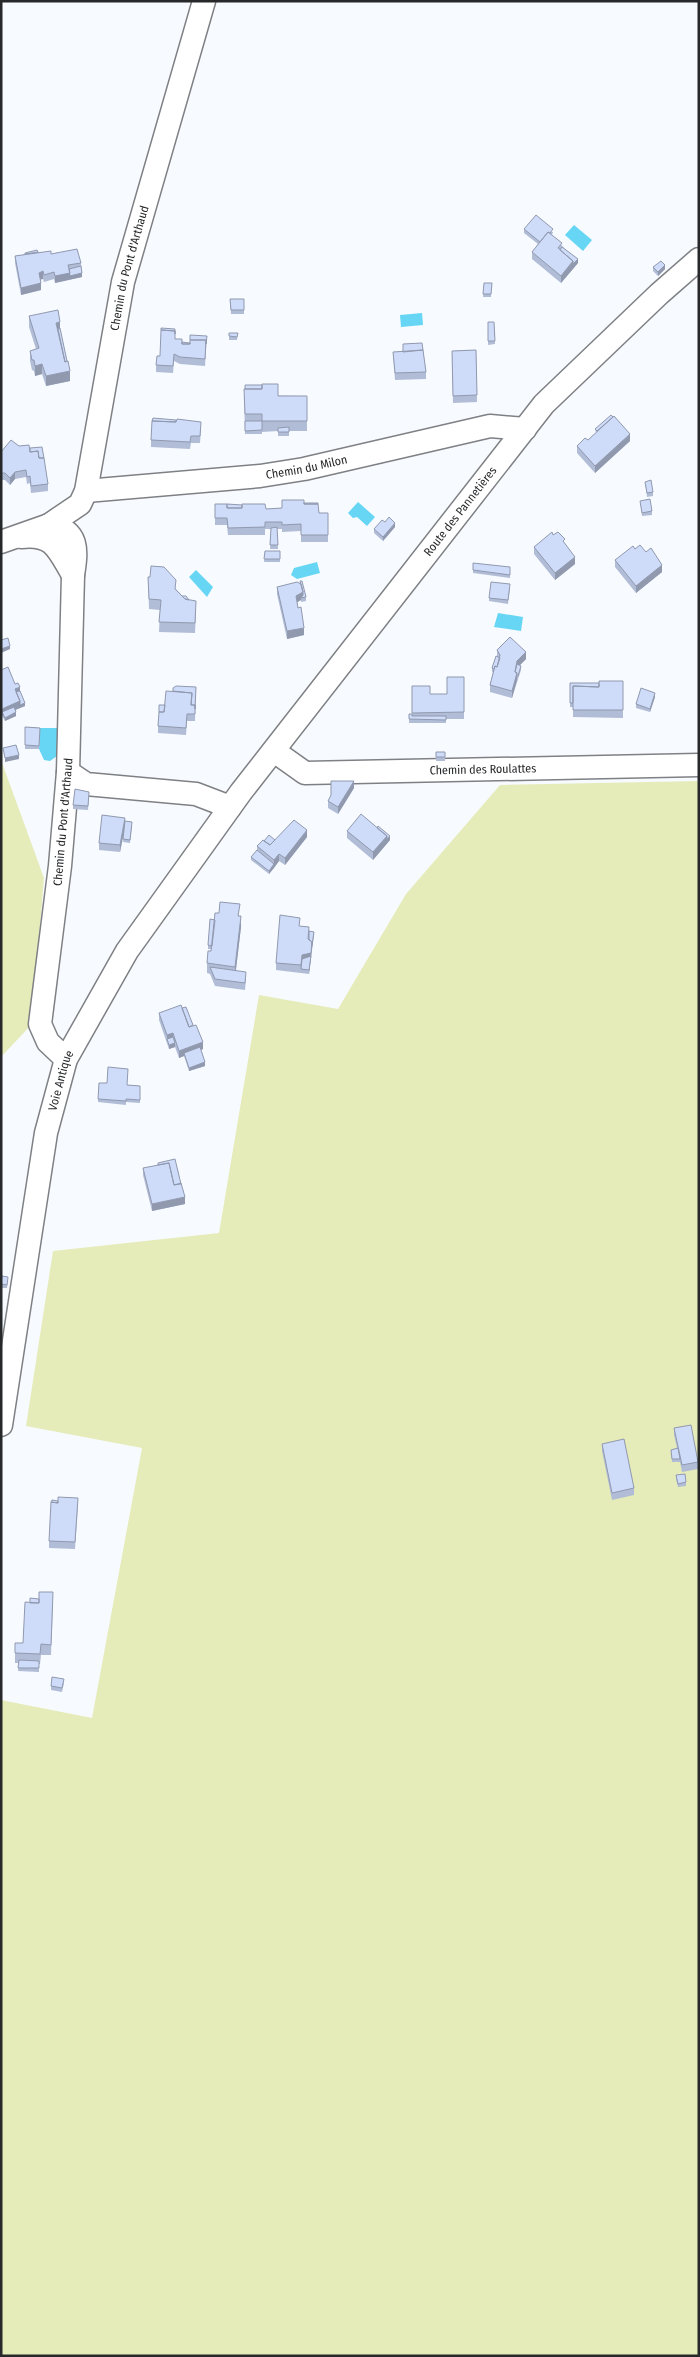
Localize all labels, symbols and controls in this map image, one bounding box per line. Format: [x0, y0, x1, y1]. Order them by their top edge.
street label: Chemin du Pont d'Arthaud [108, 204, 152, 332]
street label: Chemin du Milon [265, 452, 349, 482]
street label: Route des Pannetières [421, 464, 500, 559]
street label: Chemin du Pont d'Arthaud [50, 757, 76, 887]
street label: Chemin des Roulattes [429, 761, 536, 777]
street label: Voie Antique [45, 1048, 77, 1112]

